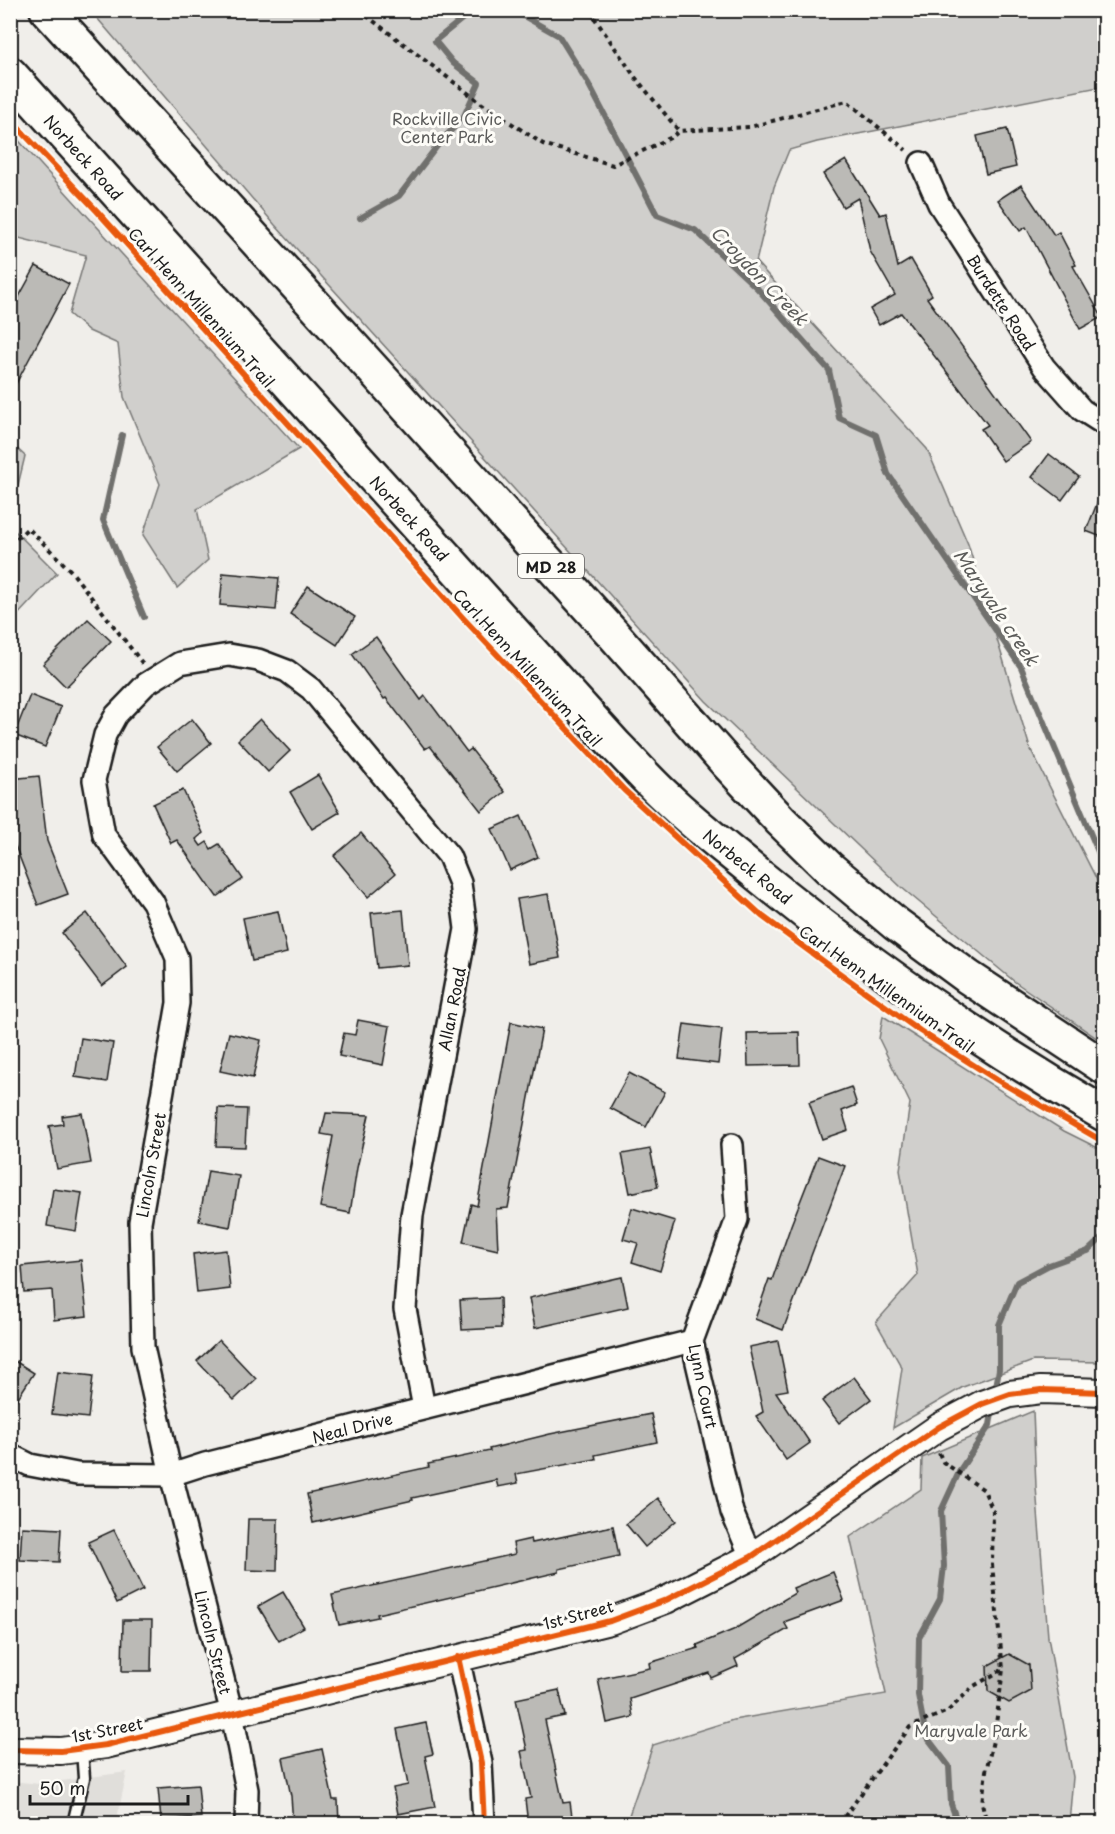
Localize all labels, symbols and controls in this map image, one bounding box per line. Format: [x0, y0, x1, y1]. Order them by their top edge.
park label: Rockville Civic Center Park [392, 106, 502, 148]
street label: Norbeck Road [39, 109, 129, 205]
water label: Croydon Creek [705, 219, 816, 332]
street label: Carl Henn Millennium Trail [123, 221, 281, 393]
street label: Burdette Road [962, 249, 1042, 355]
street label: Norbeck Road [365, 470, 455, 566]
water label: Maryvale creek [948, 543, 1047, 672]
road number: MD 28 [518, 554, 584, 578]
street label: Carl Henn Millennium Trail [448, 582, 608, 752]
street label: Norbeck Road [698, 823, 798, 909]
street label: Carl Henn Millennium Trail [795, 918, 979, 1058]
street label: Allan Road [431, 965, 471, 1053]
street label: Lincoln Street [129, 1110, 171, 1219]
street label: Lynn Court [683, 1342, 725, 1431]
street label: Neal Drive [309, 1405, 395, 1449]
street label: Lincoln Street [189, 1587, 239, 1697]
street label: 1st Street [540, 1593, 616, 1635]
street label: 1st Street [69, 1710, 145, 1748]
park label: Maryvale Park [914, 1718, 1028, 1742]
scale bar [30, 1768, 188, 1806]
text: 50 m [39, 1774, 86, 1801]

